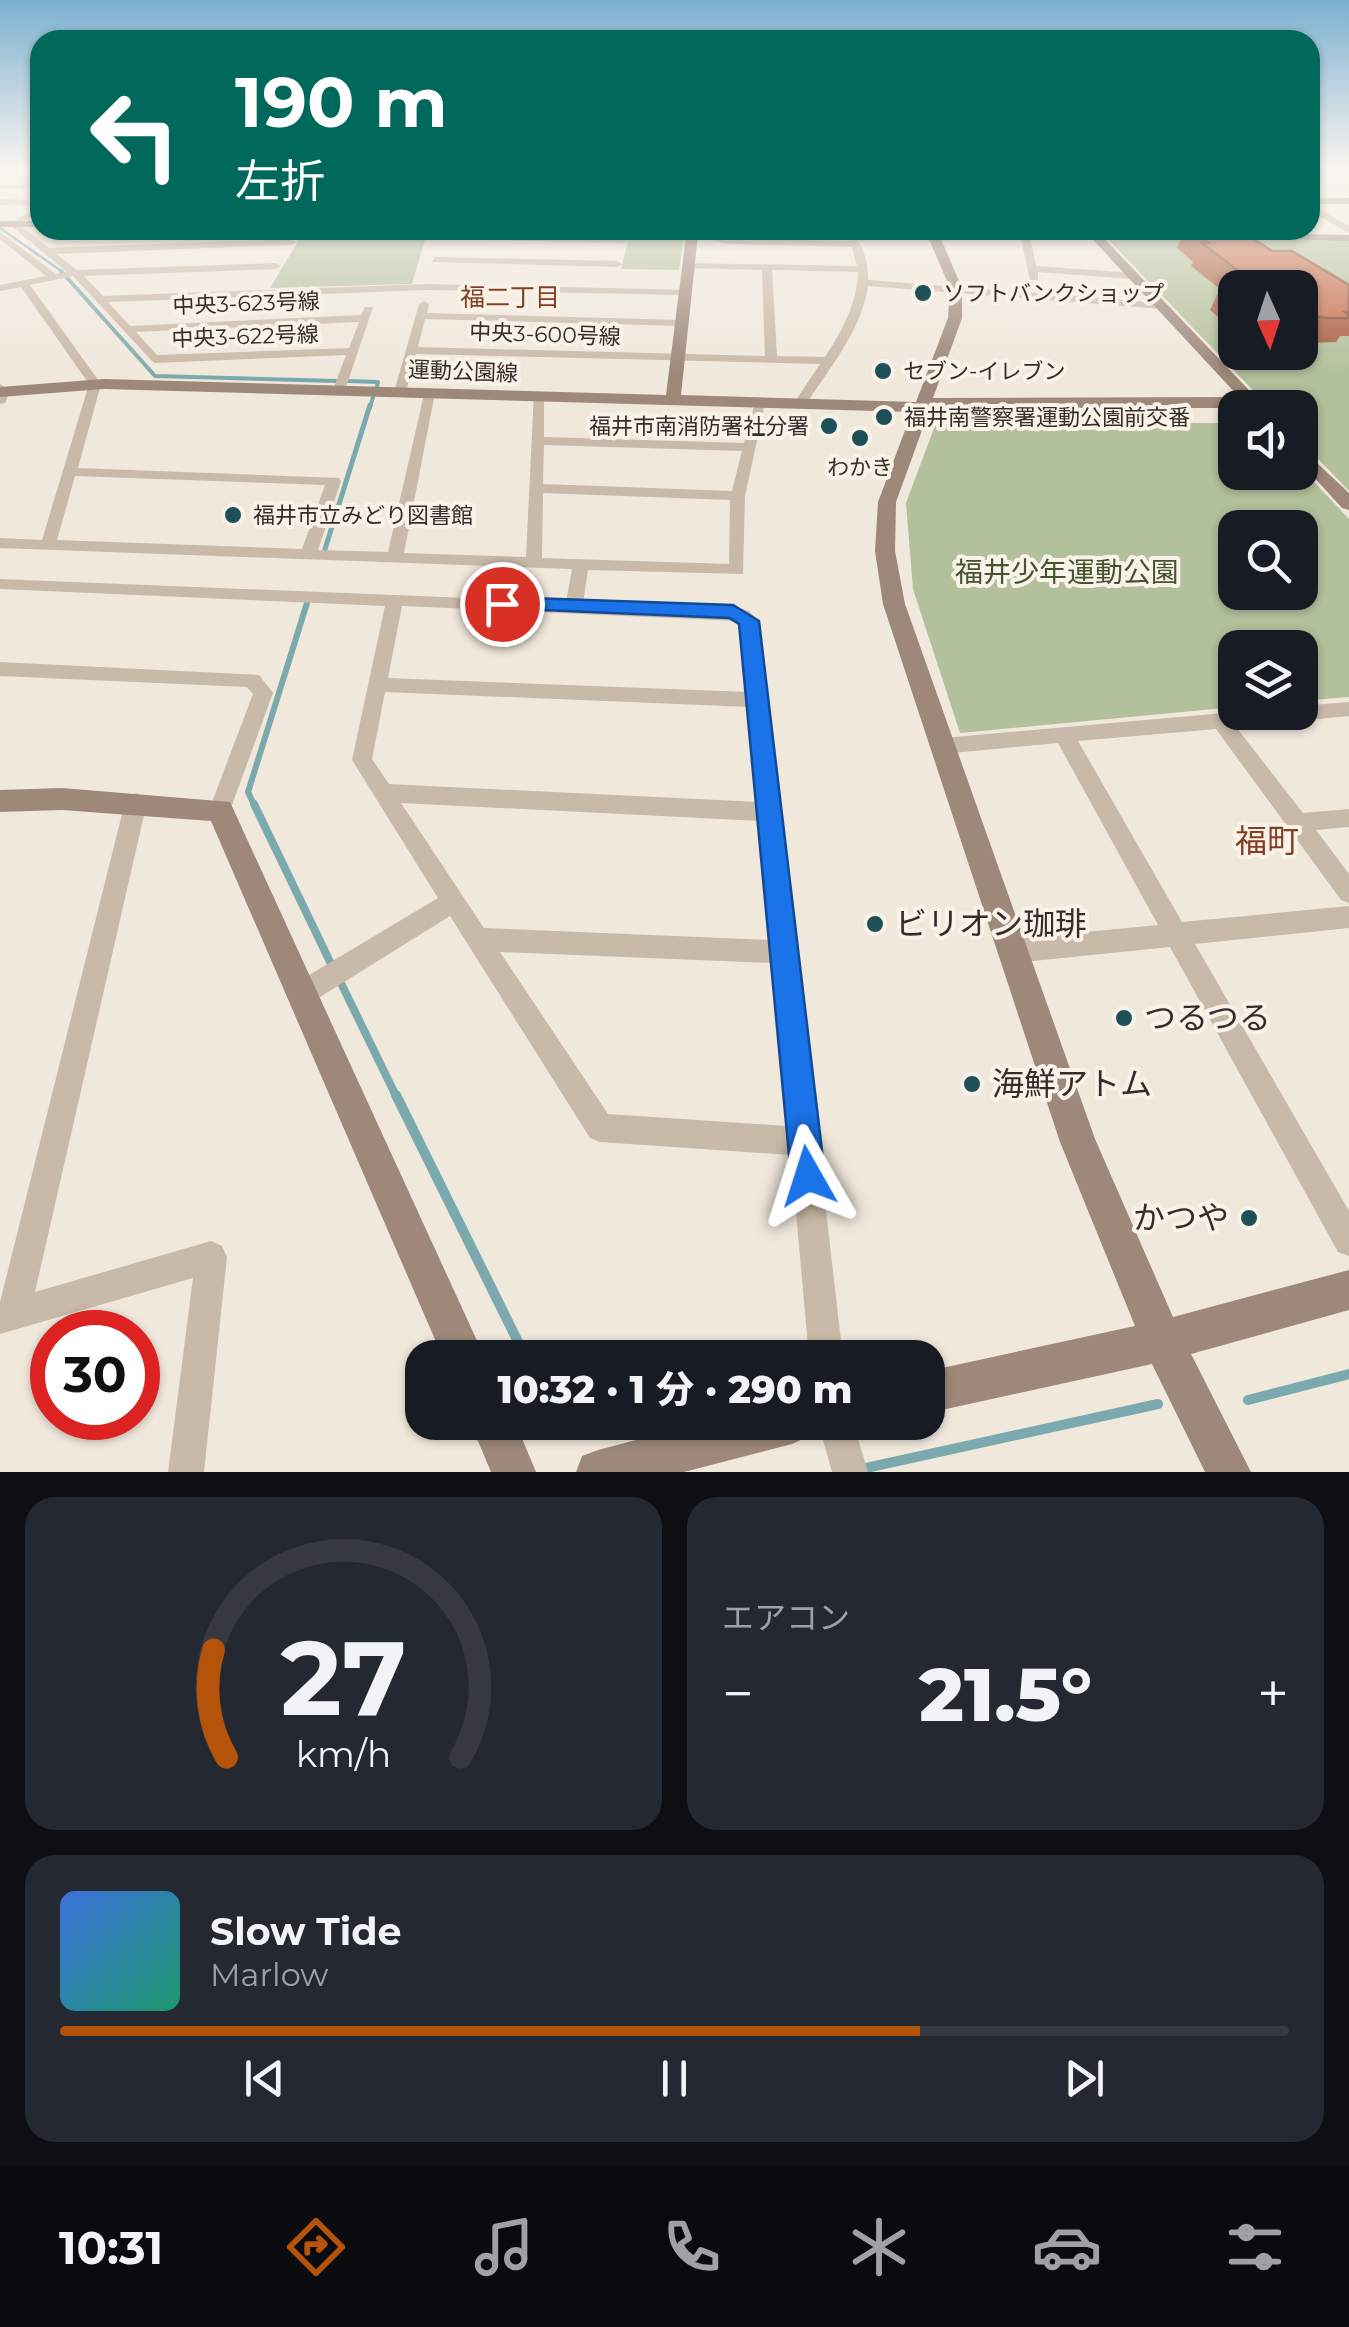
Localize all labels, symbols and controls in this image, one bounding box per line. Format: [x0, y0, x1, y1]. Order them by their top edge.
text: 190 m [235, 59, 448, 145]
icon: left [70, 70, 200, 200]
text: 左折 [235, 153, 325, 208]
north arrow [1218, 270, 1318, 370]
map controls [1218, 270, 1318, 730]
place label: ソフトバンクショップ [943, 280, 1164, 307]
district label: 福二丁目 [460, 282, 560, 312]
marker: ソフトバンクショップ [912, 282, 934, 304]
street label: 中央3-623号線 [172, 287, 320, 320]
street label: 中央3-600号線 [469, 318, 621, 351]
street label: 中央3-622号線 [171, 320, 319, 353]
street label: 運動公園線 [408, 356, 518, 387]
place label: セブン-イレブン [903, 358, 1065, 385]
marker: セブン-イレブン [872, 360, 894, 382]
button: sound [1218, 390, 1318, 490]
place label: 福井南警察署運動公園前交番 [904, 404, 1190, 431]
marker: 福井南警察署運動公園前交番 [873, 406, 895, 428]
place label: 福井市南消防署社分署 [589, 413, 809, 440]
marker: 福井市南消防署社分署 [818, 415, 840, 437]
marker: わかき [849, 427, 871, 449]
place label: わかき [827, 454, 893, 481]
place label: 福井市立みどり図書館 [253, 502, 473, 529]
marker: 福井市立みどり図書館 [222, 504, 244, 526]
button: search [1218, 510, 1318, 610]
park label: 福井少年運動公園 [955, 555, 1179, 589]
pin [460, 562, 545, 647]
icon: arrive [475, 577, 530, 632]
button: layers [1218, 630, 1318, 730]
district label: 福町 [1235, 821, 1299, 860]
place label: ビリオン珈琲 [895, 904, 1087, 943]
marker: ビリオン珈琲 [864, 913, 886, 935]
place label: つるつる [1144, 998, 1271, 1037]
marker: つるつる [1113, 1007, 1135, 1029]
place label: 海鮮アトム [992, 1064, 1152, 1103]
marker: 海鮮アトム [961, 1073, 983, 1095]
position arrow [756, 1124, 860, 1228]
place label: かつや [1133, 1198, 1229, 1237]
marker: かつや [1238, 1207, 1260, 1229]
speed limit sign: 30 [30, 1310, 160, 1440]
text: 10:32 · 1 分 · 290 m [497, 1366, 853, 1413]
text: エアコン [722, 1598, 850, 1637]
text: 27 [281, 1614, 406, 1741]
text: 21.5° [919, 1648, 1092, 1740]
text: − [722, 1660, 754, 1727]
text: + [1257, 1660, 1289, 1727]
text: km/h [296, 1732, 391, 1776]
text: Slow Tide [210, 1908, 402, 1955]
text: Marlow [210, 1955, 328, 1994]
icon: previous [237, 2051, 292, 2106]
icon: pause [647, 2051, 702, 2106]
icon: next [1057, 2051, 1112, 2106]
icon: directions [281, 2212, 351, 2282]
icon: music [469, 2212, 539, 2282]
icon: phone [657, 2212, 727, 2282]
icon: climate [844, 2212, 914, 2282]
icon: car [1032, 2212, 1102, 2282]
icon: filters [1220, 2212, 1290, 2282]
text: 10:31 [59, 2220, 163, 2275]

